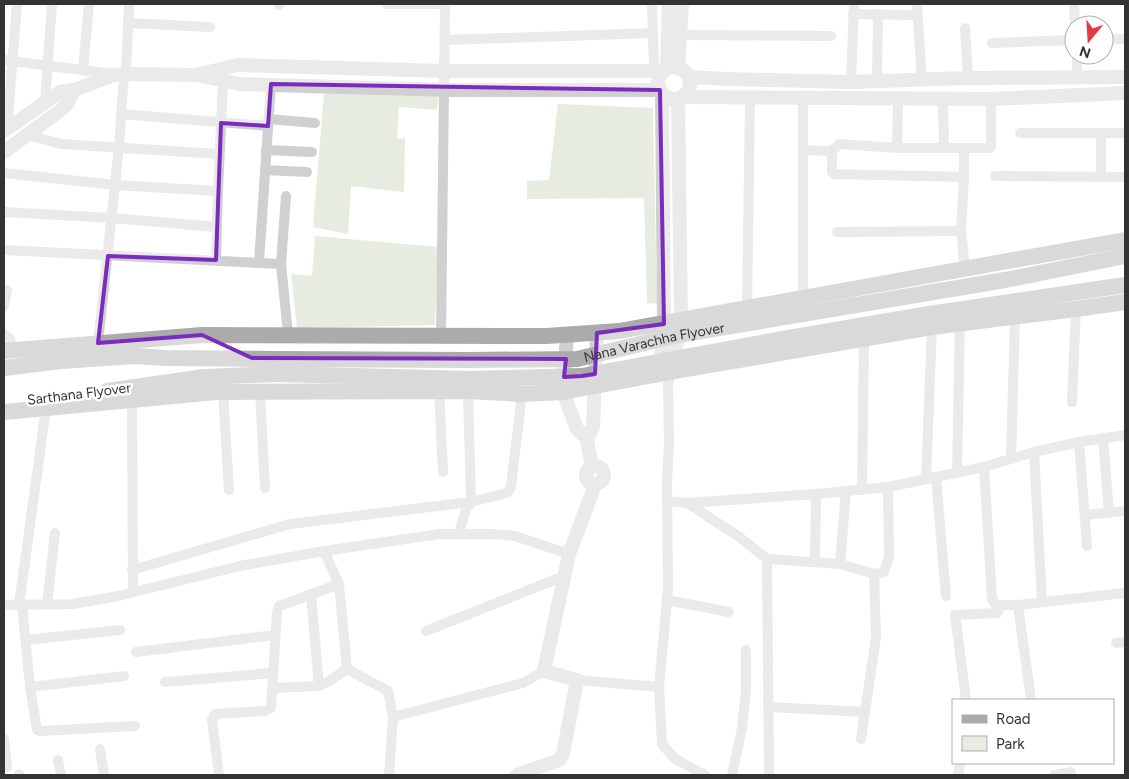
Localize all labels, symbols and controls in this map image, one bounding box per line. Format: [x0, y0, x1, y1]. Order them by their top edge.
north arrow [1064, 15, 1114, 65]
text: N [1077, 42, 1093, 62]
street label: Nana Varachha Flyover [582, 319, 726, 366]
street label: Sarthana Flyover [26, 379, 132, 409]
legend [952, 699, 1114, 764]
text: Road [996, 710, 1031, 728]
text: Park [996, 735, 1025, 753]

